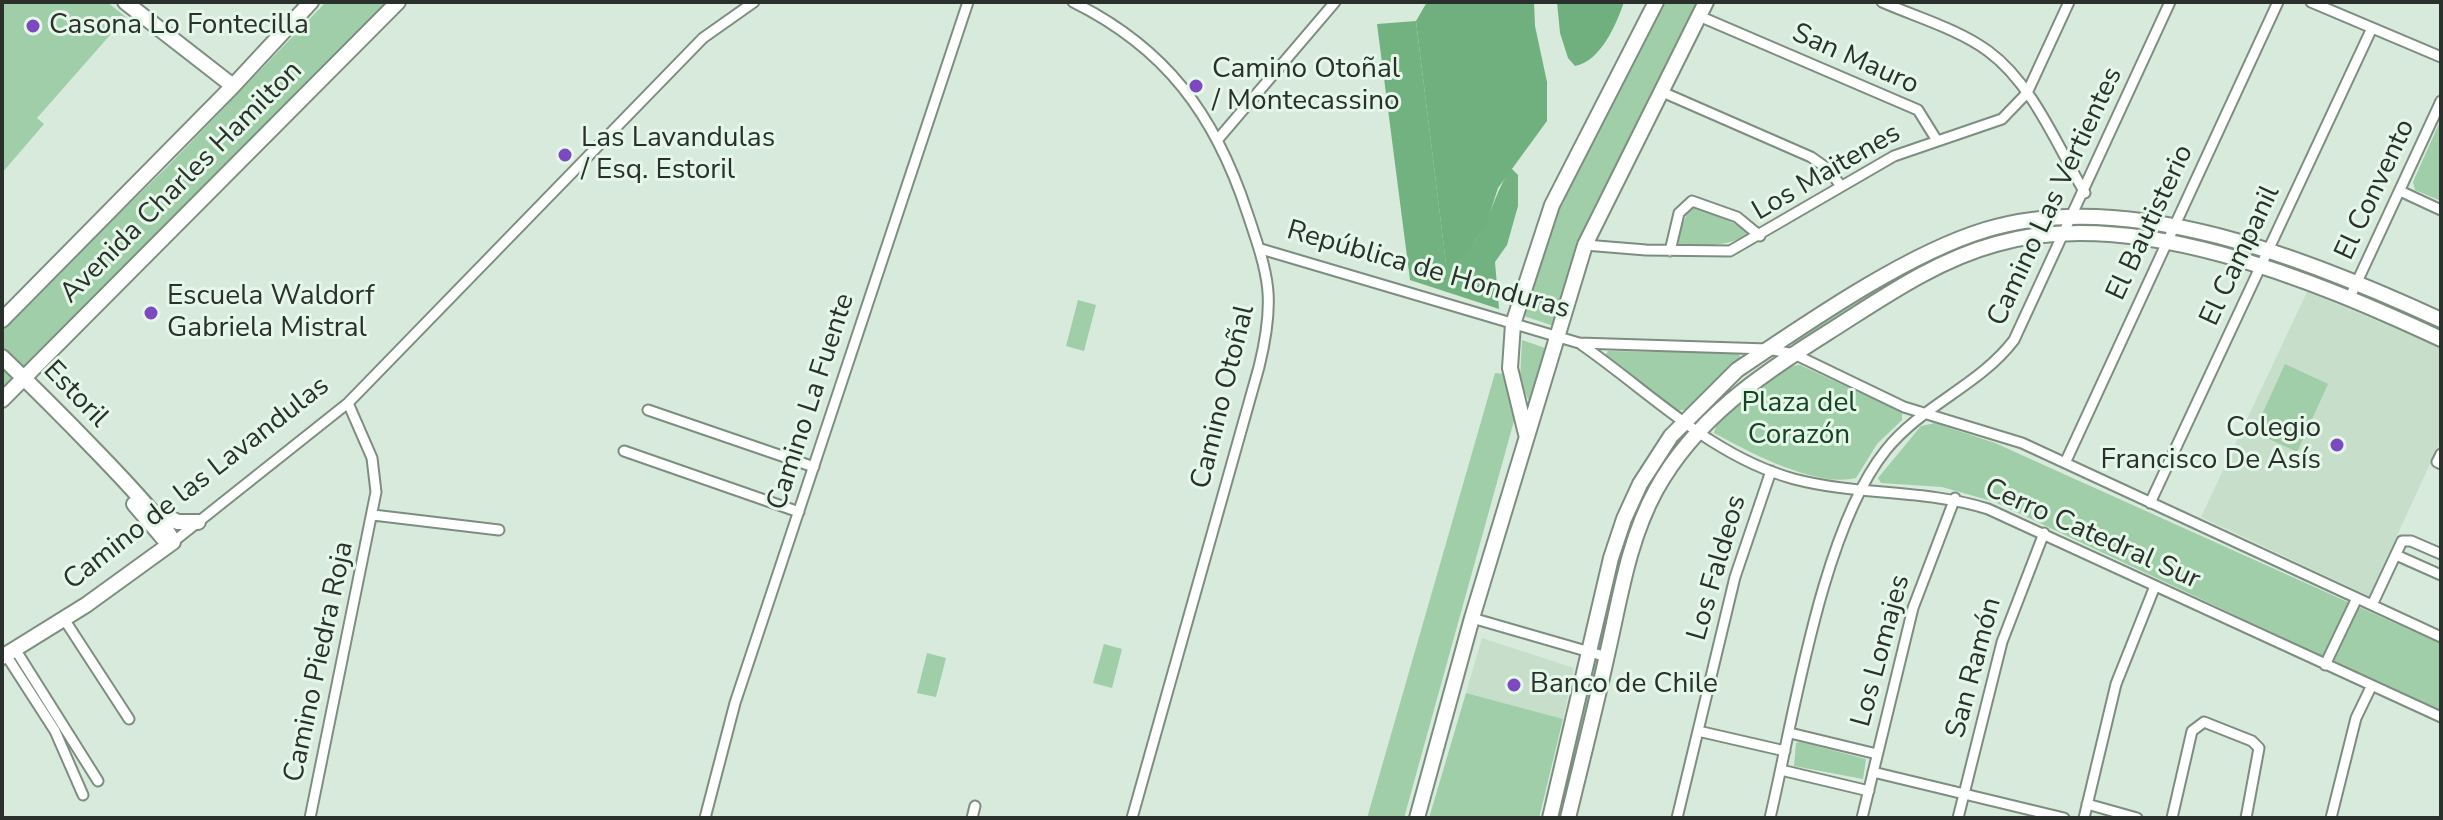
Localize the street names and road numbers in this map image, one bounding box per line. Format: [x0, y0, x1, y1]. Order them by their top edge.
street label: San Mauro [1786, 17, 1924, 103]
street label: Avenida Charles Hamilton [54, 55, 310, 311]
street label: Camino Las Vertientes [1981, 62, 2131, 332]
street label: El Convento [2329, 114, 2423, 266]
street label: Los Maitenes [1747, 117, 1907, 229]
street label: El Bautisterio [2100, 140, 2202, 306]
street label: El Campanil [2194, 181, 2288, 331]
street label: República de Honduras [1283, 215, 1573, 327]
street label: Camino La Fuente [761, 289, 863, 515]
street label: Camino Otoñal [1185, 302, 1263, 492]
street label: Estoril [35, 355, 115, 435]
street label: Camino de las Lavandulas [57, 370, 337, 598]
street label: Cerro Catedral Sur [1979, 472, 2205, 598]
street label: Los Faldeos [1681, 492, 1755, 644]
street label: Camino Piedra Roja [278, 539, 362, 785]
street label: Los Lomajes [1846, 571, 1918, 731]
street label: San Ramón [1940, 594, 2010, 742]

